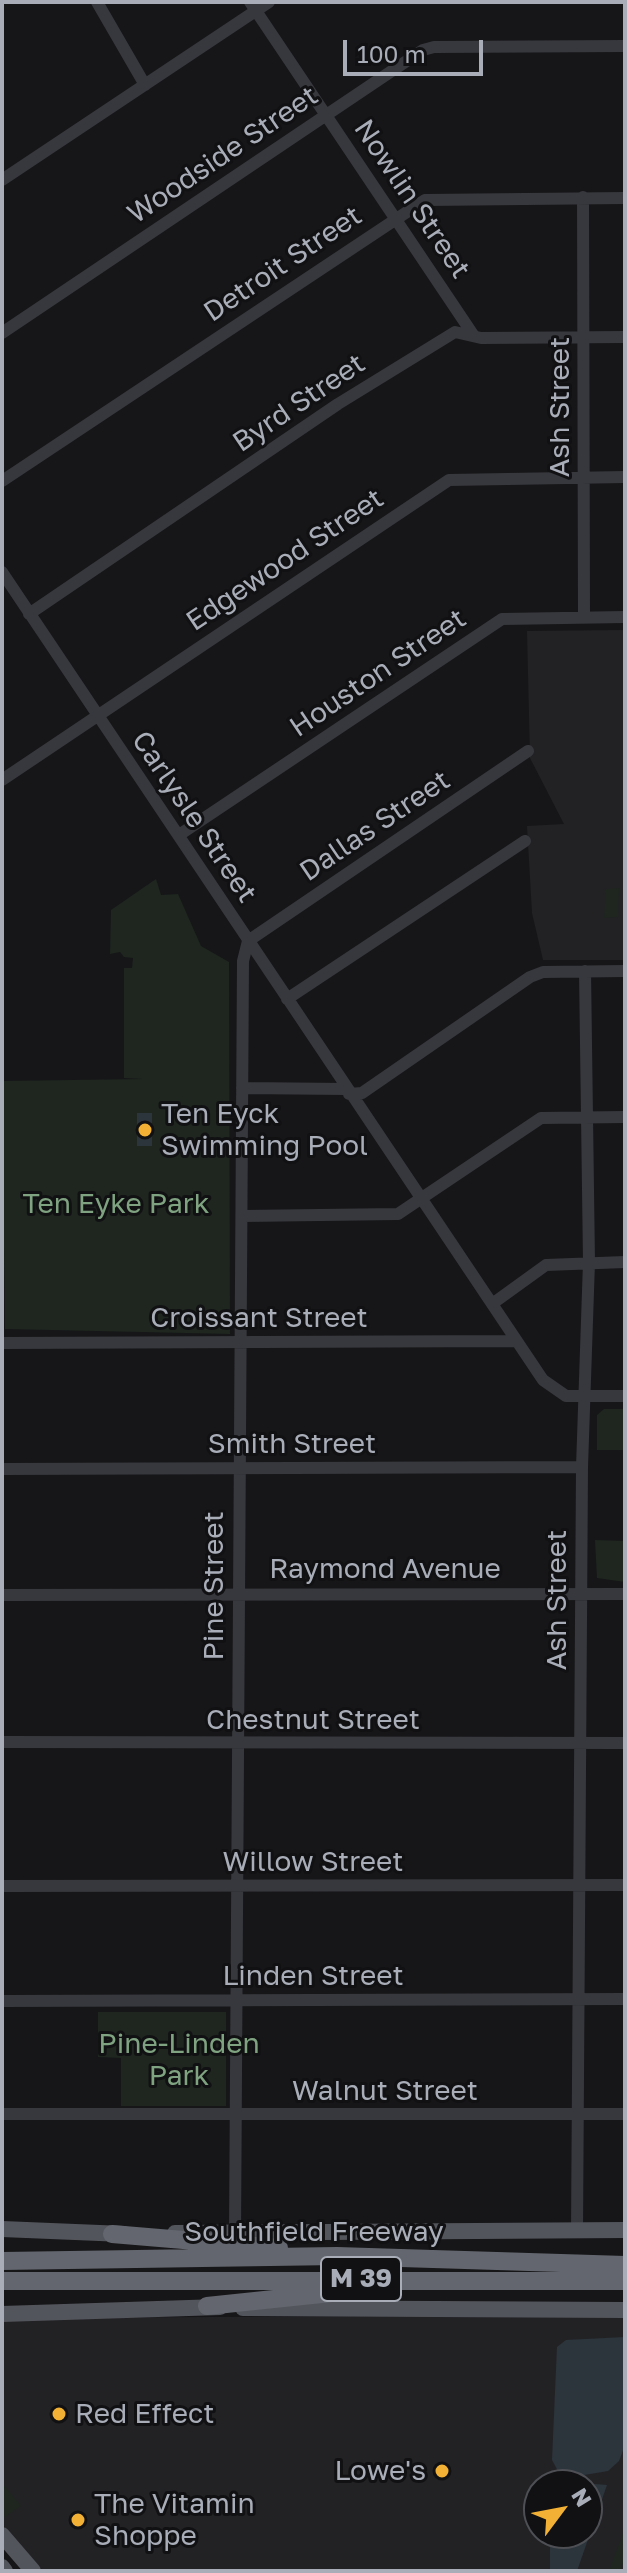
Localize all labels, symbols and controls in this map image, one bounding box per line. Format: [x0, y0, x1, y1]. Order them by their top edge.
scale bar [347, 24, 487, 74]
text: 100 m [357, 39, 426, 68]
street label: Woodside Street [121, 79, 325, 231]
street label: Nowlin Street [347, 113, 477, 285]
street label: Detroit Street [198, 199, 368, 329]
street label: Ash Street [543, 337, 577, 477]
street label: Byrd Street [227, 347, 371, 459]
street label: Edgewood Street [180, 482, 390, 638]
street label: Houston Street [284, 602, 472, 744]
street label: Carlysle Street [124, 725, 264, 909]
street label: Dallas Street [294, 763, 456, 889]
place label: Ten Eyck Swimming Pool [161, 1097, 368, 1163]
marker: Ten Eyck Swimming Pool [136, 1121, 154, 1139]
park label: Ten Eyke Park [23, 1187, 209, 1221]
street label: Croissant Street [150, 1301, 368, 1335]
street label: Smith Street [208, 1427, 376, 1461]
street label: Pine Street [197, 1511, 231, 1661]
street label: Ash Street [540, 1530, 574, 1670]
street label: Raymond Avenue [269, 1552, 501, 1586]
street label: Chestnut Street [206, 1703, 420, 1737]
street label: Willow Street [222, 1845, 404, 1879]
street label: Linden Street [222, 1959, 404, 1993]
park label: Pine-Linden Park [98, 2027, 260, 2093]
street label: Walnut Street [292, 2074, 478, 2108]
street label: Southfield Freeway [184, 2215, 444, 2249]
road number: M 39 [321, 2257, 401, 2301]
place label: Red Effect [75, 2397, 214, 2431]
marker: Red Effect [50, 2405, 68, 2423]
place label: Lowe's [334, 2454, 426, 2488]
marker: Lowe's [433, 2462, 451, 2480]
north arrow [523, 2469, 603, 2549]
text: N [566, 2483, 598, 2511]
place label: The Vitamin Shoppe [94, 2487, 255, 2553]
marker: The Vitamin Shoppe [69, 2511, 87, 2529]

